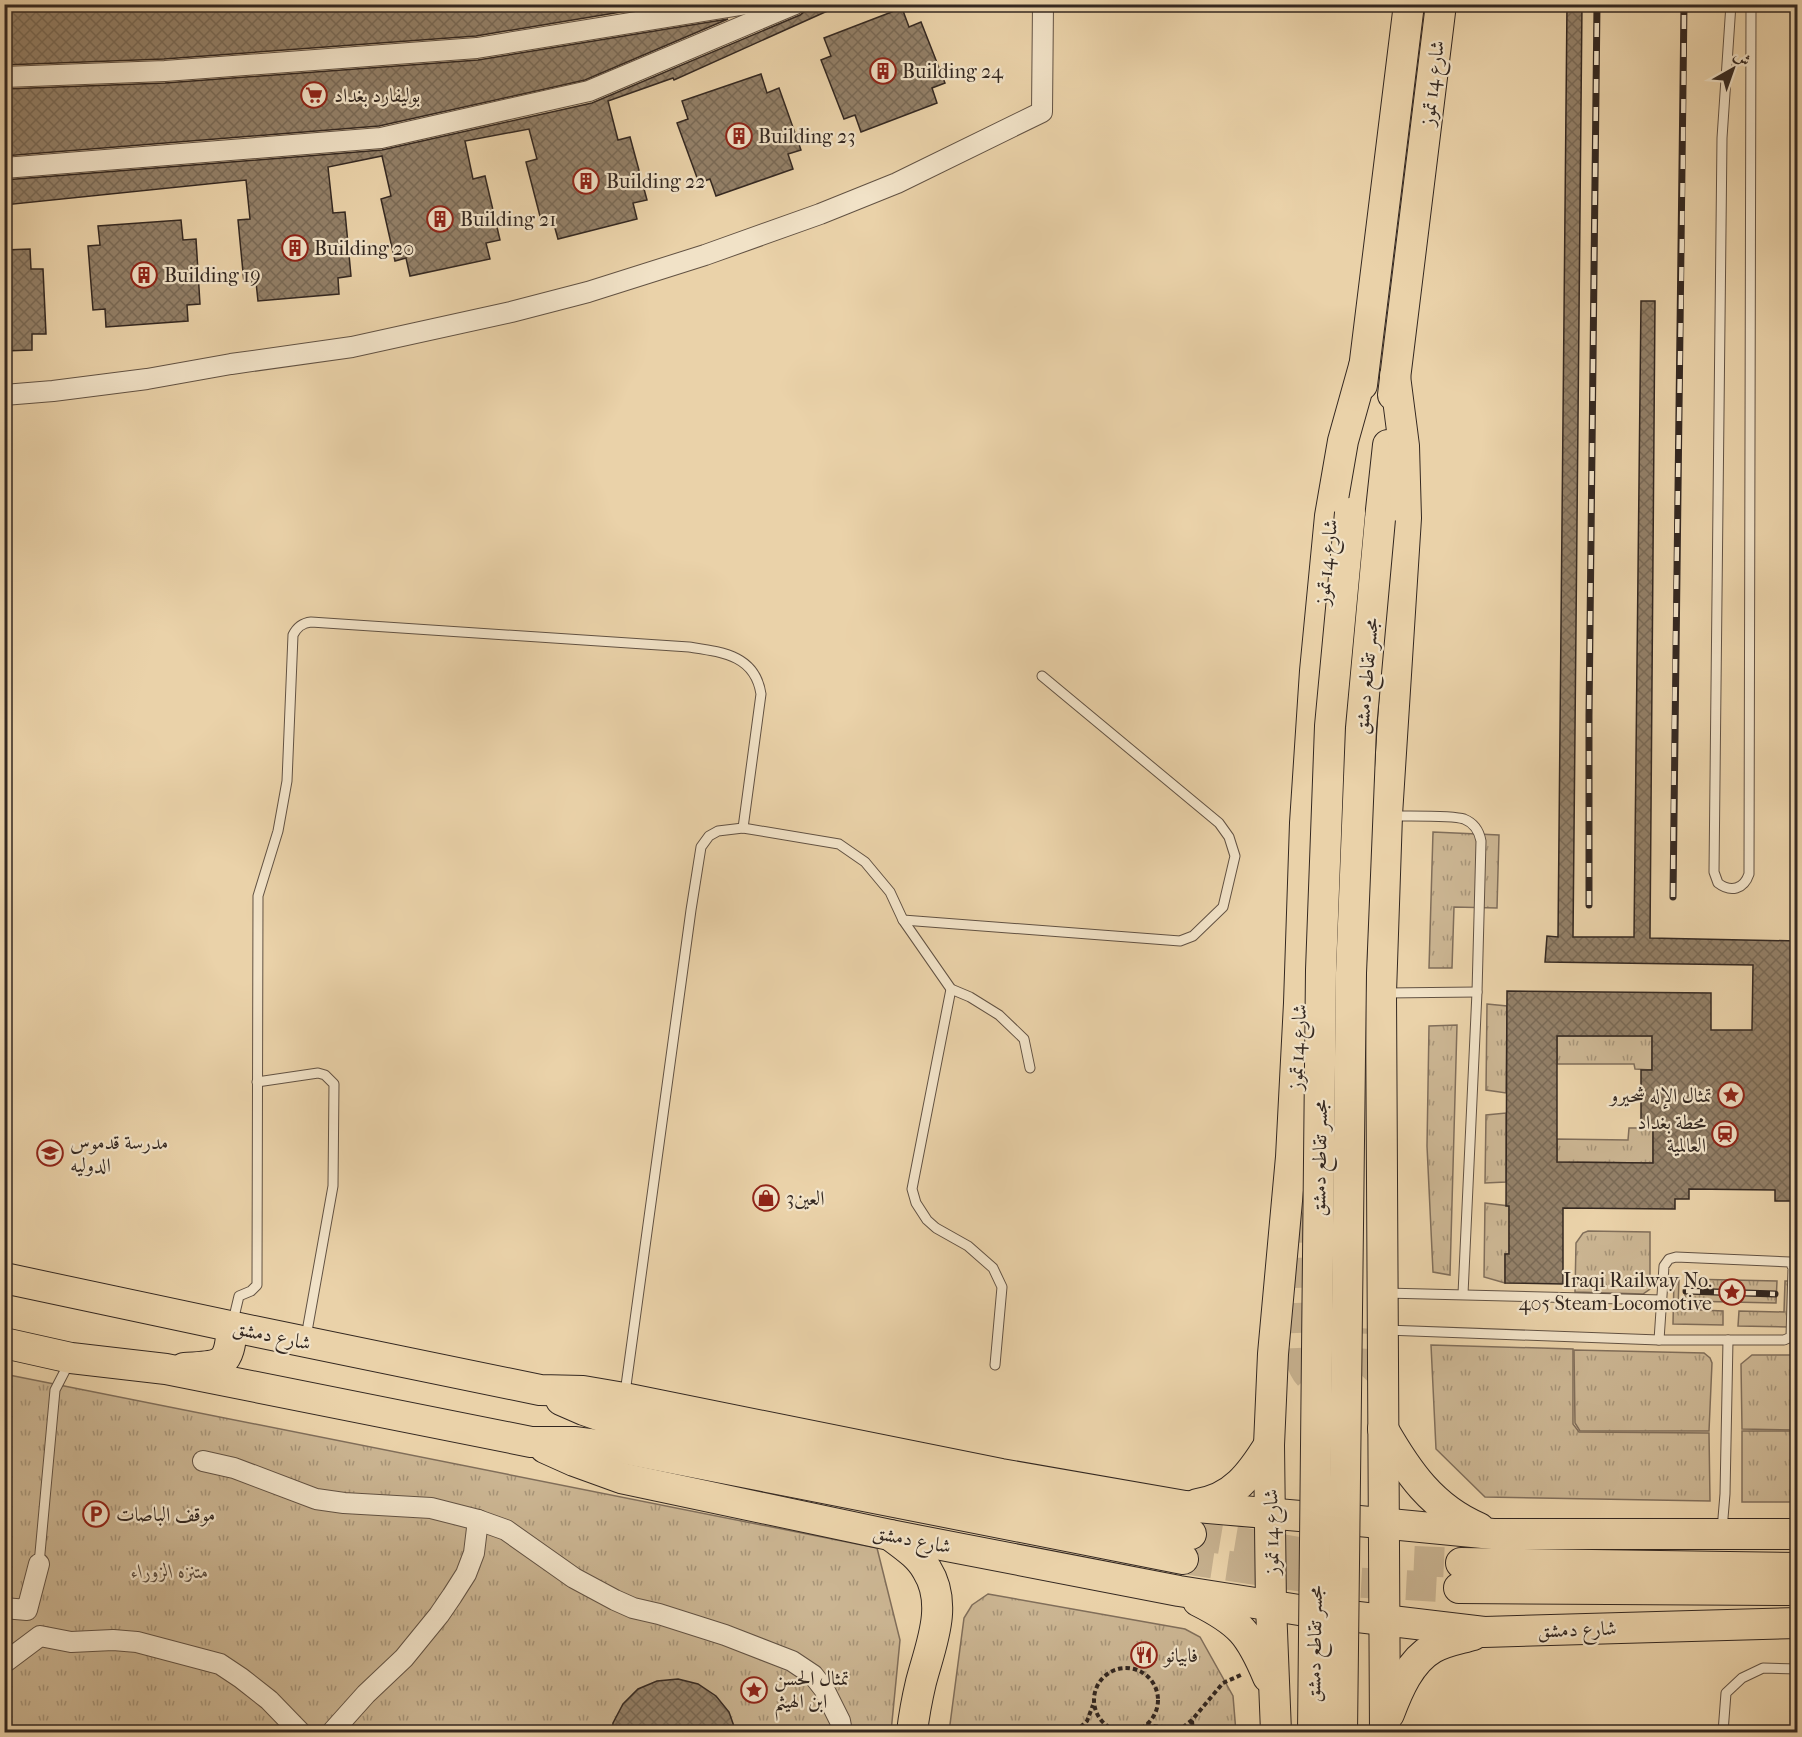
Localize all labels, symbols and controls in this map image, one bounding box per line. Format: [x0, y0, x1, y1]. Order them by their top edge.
street label: شارع 14 تموز [1416, 39, 1455, 130]
north arrow [1703, 39, 1763, 99]
text: ش [1730, 46, 1755, 70]
building icon: Building 24 [868, 56, 898, 86]
place label: Building 24 [902, 60, 1004, 83]
supermarket icon: بوليفارد بغداد [299, 80, 329, 110]
place label: بوليفارد بغداد [334, 84, 420, 108]
building icon: Building 23 [724, 121, 754, 151]
place label: Building 23 [758, 125, 856, 148]
building icon: Building 22 [571, 166, 601, 196]
place label: Building 22 [606, 170, 706, 193]
building icon: Building 21 [425, 204, 455, 234]
place label: Building 21 [460, 208, 556, 231]
building icon: Building 20 [280, 233, 310, 263]
place label: Building 20 [314, 237, 414, 260]
building icon: Building 19 [129, 260, 159, 290]
place label: Building 19 [164, 264, 261, 287]
street label: شارع 14 تموز [1310, 518, 1348, 609]
street label: مجسر تقاطع دمشق [1350, 617, 1389, 736]
street label: شارع 14 تموز [1284, 1004, 1317, 1093]
place icon: تمثال الإله شحيرو [1716, 1080, 1746, 1110]
place label: تمثال الإله شحيرو [1608, 1084, 1712, 1110]
street label: مجسر تقاطع دمشق [1307, 1099, 1338, 1217]
place label: محطة بغداد العالمية [1637, 1111, 1706, 1157]
station icon: محطة بغداد العالمية [1710, 1119, 1740, 1149]
place label: مدرسة قدموس الدوليه [70, 1131, 168, 1177]
school or university icon: مدرسة قدموس الدوليه [35, 1138, 65, 1168]
shop icon: العين3 [751, 1183, 781, 1213]
place label: العين3 [786, 1187, 825, 1210]
place label: Iraqi Railway No. 405 Steam Locomotive [1519, 1269, 1712, 1315]
place icon: Iraqi Railway No. 405 Steam Locomotive [1717, 1277, 1747, 1307]
street label: شارع دمشق [229, 1316, 313, 1361]
street label: شارع 14 تموز [1259, 1489, 1290, 1577]
parking icon: موقف الباصات [81, 1499, 111, 1529]
place label: موقف الباصات [116, 1503, 215, 1527]
street label: شارع دمشق [870, 1521, 953, 1564]
park label: متنزه الزوراء [131, 1560, 209, 1583]
street label: مجسر تقاطع دمشق [1302, 1585, 1333, 1703]
street label: شارع دمشق [1537, 1617, 1617, 1648]
restaurant icon: فابيانو [1129, 1640, 1159, 1670]
place label: فابيانو [1162, 1644, 1198, 1668]
place label: تمثال الحسن ابن الهيثم [774, 1667, 849, 1721]
place icon: تمثال الحسن ابن الهيثم [739, 1675, 769, 1705]

